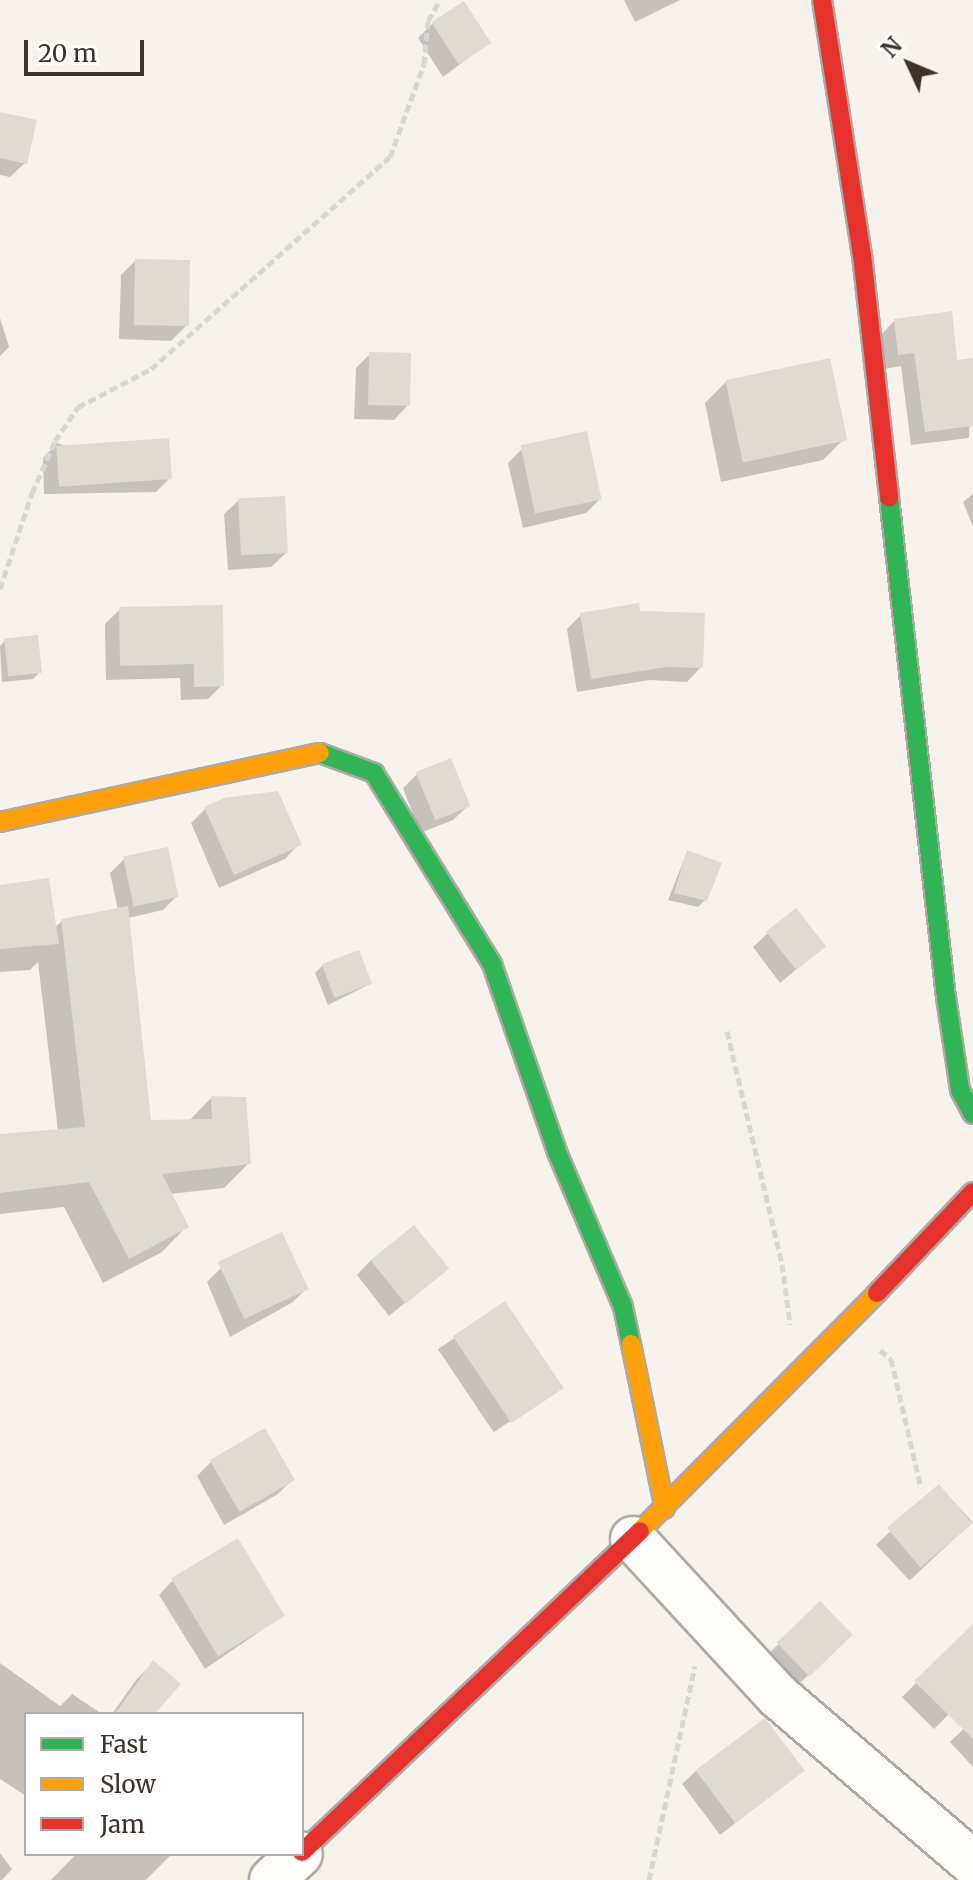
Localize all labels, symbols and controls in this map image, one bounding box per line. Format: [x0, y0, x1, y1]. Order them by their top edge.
scale bar [28, 24, 148, 74]
north arrow [869, 24, 949, 104]
text: N [876, 31, 908, 63]
text: 20 m [38, 38, 97, 69]
legend [24, 1712, 304, 1856]
text: Fast [100, 1729, 148, 1760]
text: Slow [100, 1769, 156, 1800]
text: Jam [100, 1809, 145, 1840]

